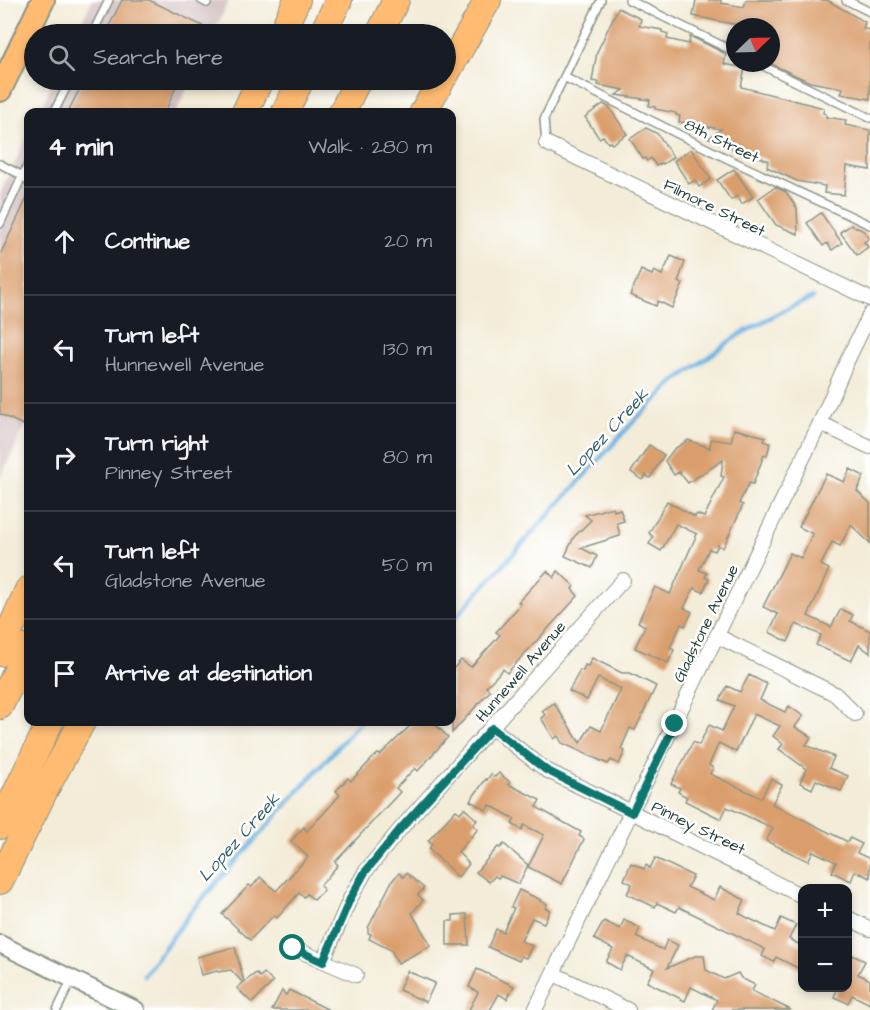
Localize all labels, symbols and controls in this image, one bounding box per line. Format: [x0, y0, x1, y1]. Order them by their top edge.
north arrow [726, 18, 780, 72]
search box [24, 24, 456, 90]
icon: search [45, 41, 78, 74]
text: Search here [93, 42, 223, 73]
street label: 8th Street [681, 113, 763, 169]
text: 4 min [48, 129, 113, 165]
text: Walk · 280 m [308, 133, 432, 161]
street label: Filmore Street [660, 174, 770, 242]
icon: ahead [48, 225, 81, 258]
text: Continue [105, 226, 190, 257]
text: 20 m [384, 227, 432, 255]
text: Turn left [105, 320, 199, 351]
icon: left [48, 333, 81, 366]
text: 130 m [383, 335, 432, 363]
text: Hunnewell Avenue [105, 351, 264, 379]
water label: Lopez Creek [560, 382, 655, 482]
text: Turn right [105, 428, 208, 459]
icon: right [48, 441, 81, 474]
text: 80 m [383, 443, 432, 471]
text: Pinney Street [105, 459, 232, 487]
text: Turn left [105, 536, 199, 567]
icon: left [48, 549, 81, 582]
text: 50 m [382, 551, 432, 579]
street label: Gladstone Avenue [668, 561, 744, 686]
text: Gladstone Avenue [105, 567, 266, 595]
street label: Hunnewell Avenue [471, 616, 571, 727]
icon: arrive [48, 657, 81, 690]
text: Arrive at destination [105, 658, 312, 689]
route end [661, 710, 687, 736]
water label: Lopez Creek [193, 787, 287, 887]
street label: Pinney Street [648, 796, 750, 861]
map controls [798, 884, 852, 992]
button: + [798, 884, 852, 938]
route start [279, 934, 305, 960]
button: − [798, 938, 852, 992]

